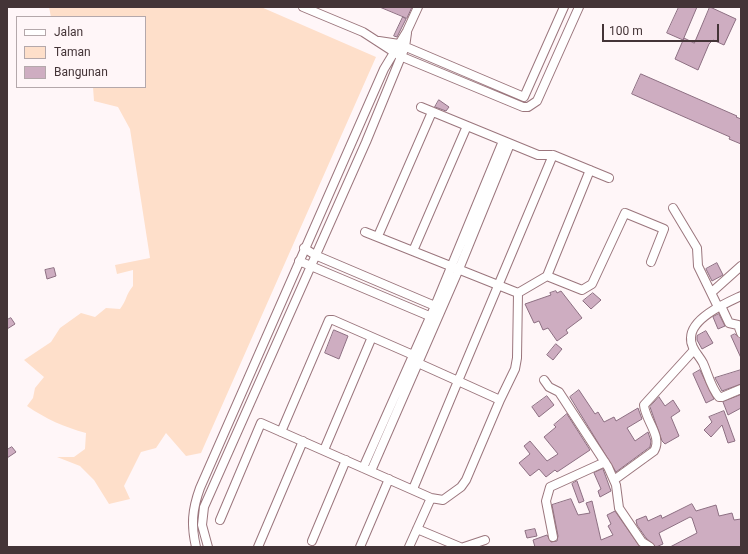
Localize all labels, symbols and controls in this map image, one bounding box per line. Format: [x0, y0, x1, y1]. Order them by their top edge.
legend [16, 16, 146, 88]
scale bar [604, 16, 721, 42]
text: 100 m [609, 24, 643, 38]
text: Jalan [54, 25, 83, 39]
text: Taman [54, 45, 91, 59]
text: Bangunan [54, 65, 108, 79]

